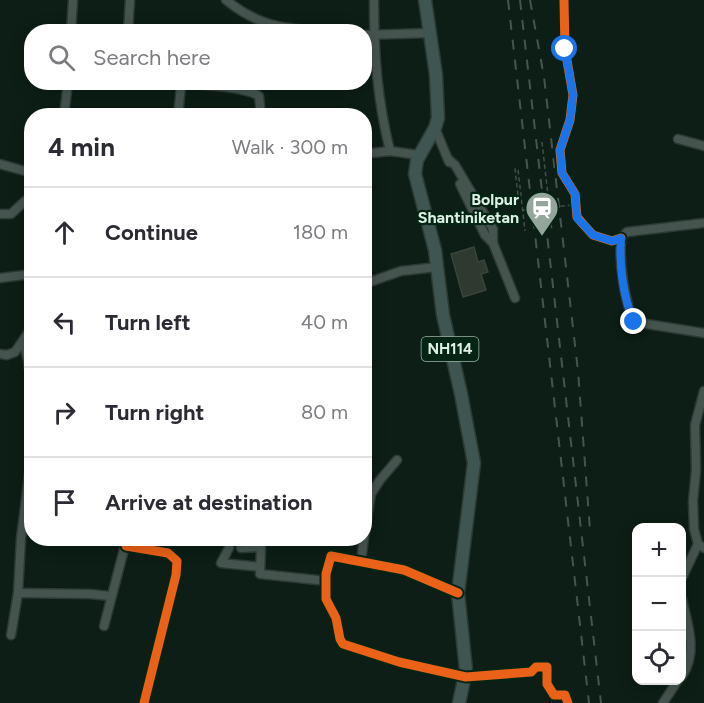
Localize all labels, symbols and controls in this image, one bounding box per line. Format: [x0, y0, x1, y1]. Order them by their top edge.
search box [24, 24, 372, 90]
route start [551, 35, 577, 61]
icon: search [45, 41, 78, 74]
text: Search here [93, 44, 211, 71]
text: 4 min [48, 131, 115, 163]
text: Walk · 300 m [232, 135, 348, 159]
place label: Bolpur Shantiniketan [418, 190, 519, 227]
station icon: Bolpur Shantiniketan [524, 190, 560, 237]
icon: ahead [48, 216, 81, 249]
text: Continue [105, 219, 198, 246]
text: 180 m [293, 220, 348, 244]
icon: left [48, 306, 81, 339]
route end [620, 308, 646, 334]
text: Turn left [105, 309, 191, 336]
text: 40 m [301, 310, 348, 334]
road number: NH114 [422, 337, 478, 361]
icon: right [48, 396, 81, 429]
text: Turn right [105, 399, 204, 426]
text: 80 m [301, 400, 348, 424]
icon: arrive [48, 486, 81, 519]
text: Arrive at destination [105, 489, 313, 516]
map controls [632, 523, 686, 685]
button: + [632, 523, 686, 577]
button: − [632, 577, 686, 631]
button: locate [632, 631, 686, 685]

